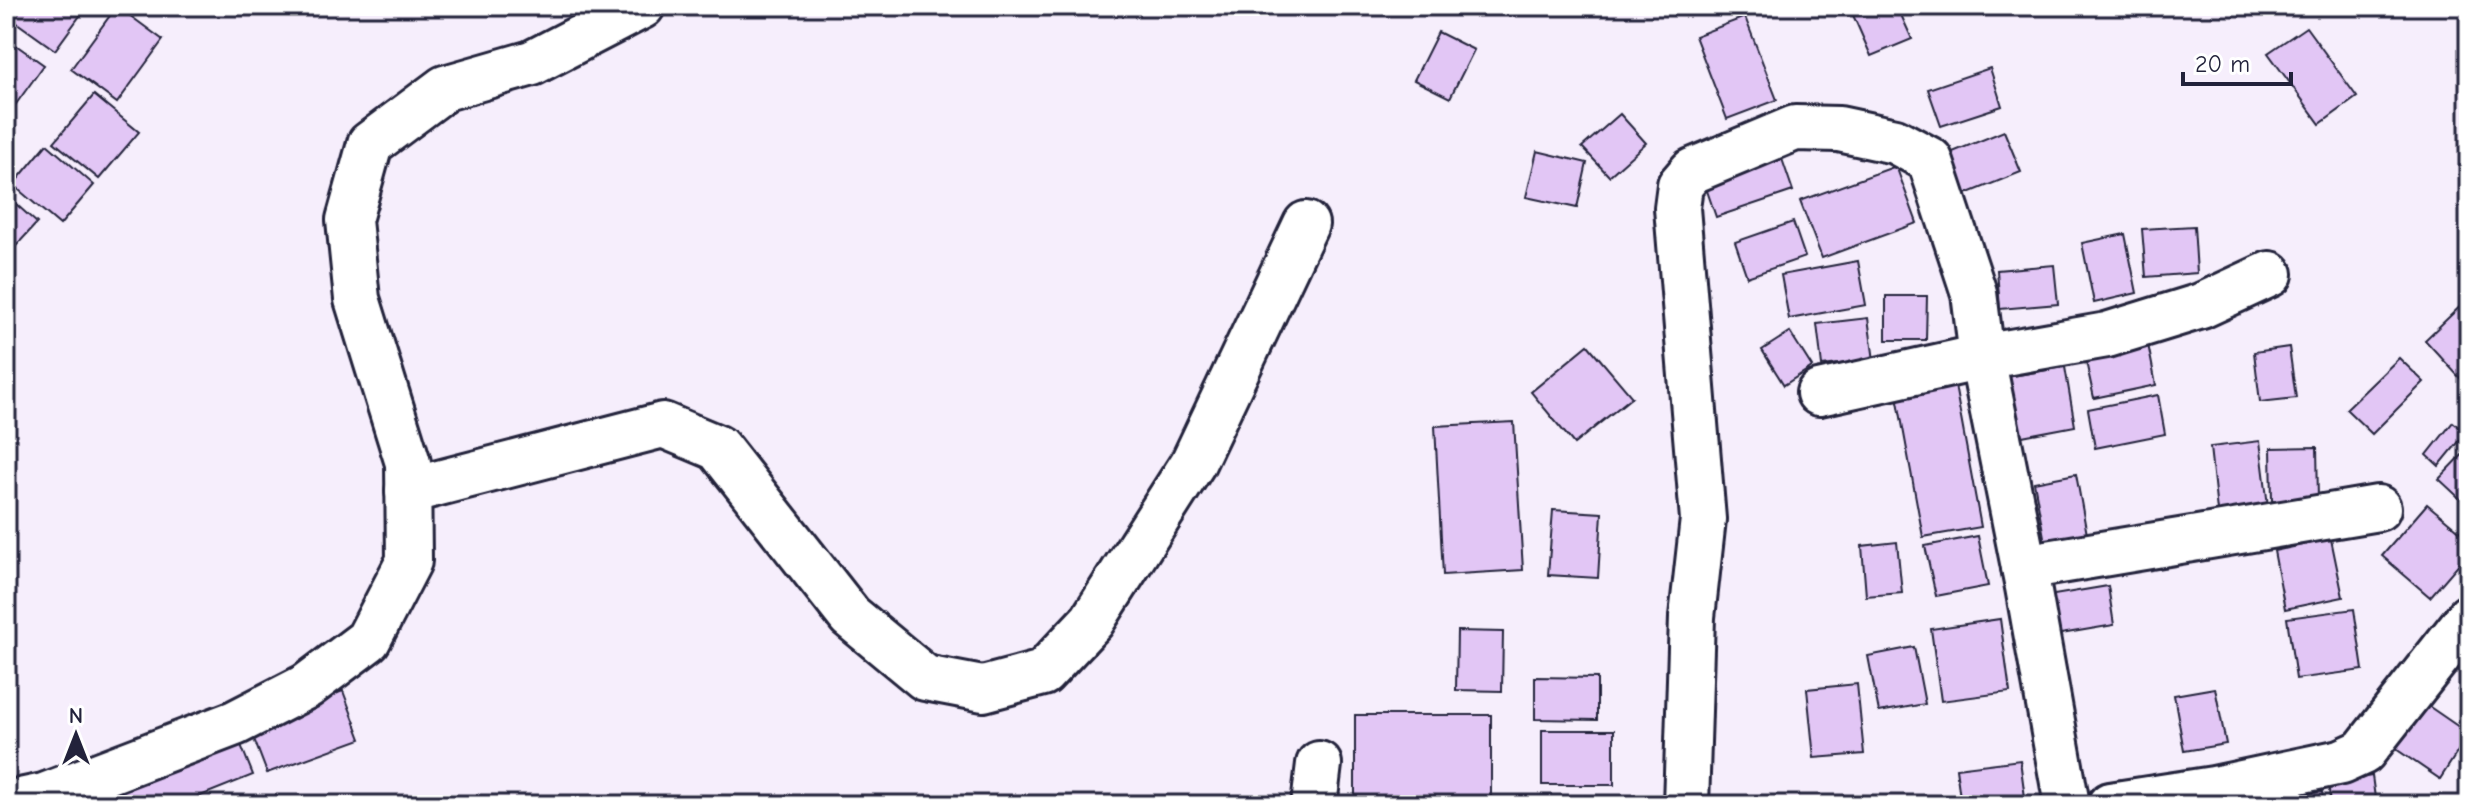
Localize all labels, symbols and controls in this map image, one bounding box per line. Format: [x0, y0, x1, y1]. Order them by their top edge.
scale bar [2183, 36, 2291, 86]
text: 20 m [2195, 50, 2250, 78]
north arrow [36, 695, 116, 775]
text: N [69, 703, 83, 729]

